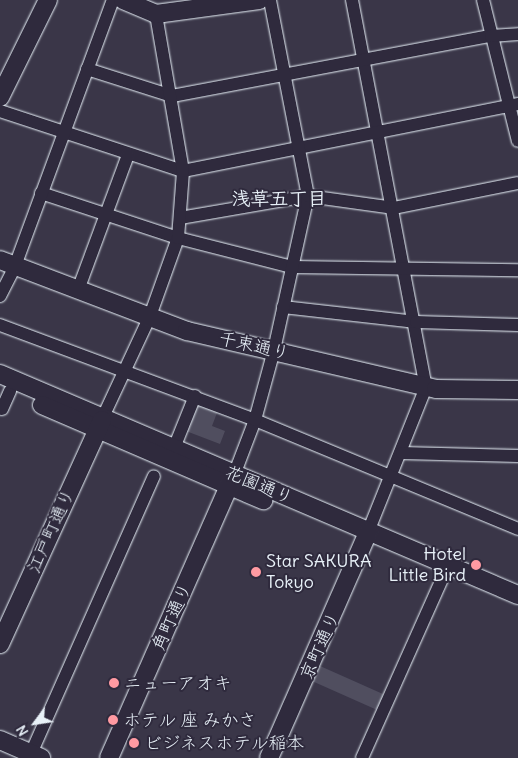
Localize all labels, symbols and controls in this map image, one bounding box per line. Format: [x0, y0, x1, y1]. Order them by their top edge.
district label: 浅草五丁目 [232, 188, 326, 210]
street label: 千束通り [216, 327, 292, 365]
street label: 花園通り [222, 461, 296, 509]
street label: 江戸町通り [23, 485, 79, 577]
place label: Hotel Little Bird [388, 544, 466, 586]
place label: Star SAKURA Tokyo [266, 551, 372, 594]
marker: Hotel Little Bird [470, 559, 482, 571]
marker: Star SAKURA Tokyo [250, 566, 262, 578]
street label: 角町通り [147, 580, 197, 654]
street label: 京町通り [295, 609, 345, 683]
place label: ニューアオキ [124, 672, 232, 694]
marker: ニューアオキ [108, 677, 120, 689]
north arrow [10, 698, 60, 748]
place label: ホテル 座 みかさ [123, 709, 258, 731]
marker: ホテル 座 みかさ [107, 714, 119, 726]
text: N [12, 722, 32, 740]
place label: ビジネスホテル稲本 [144, 732, 306, 754]
marker: ビジネスホテル稲本 [128, 737, 140, 749]

